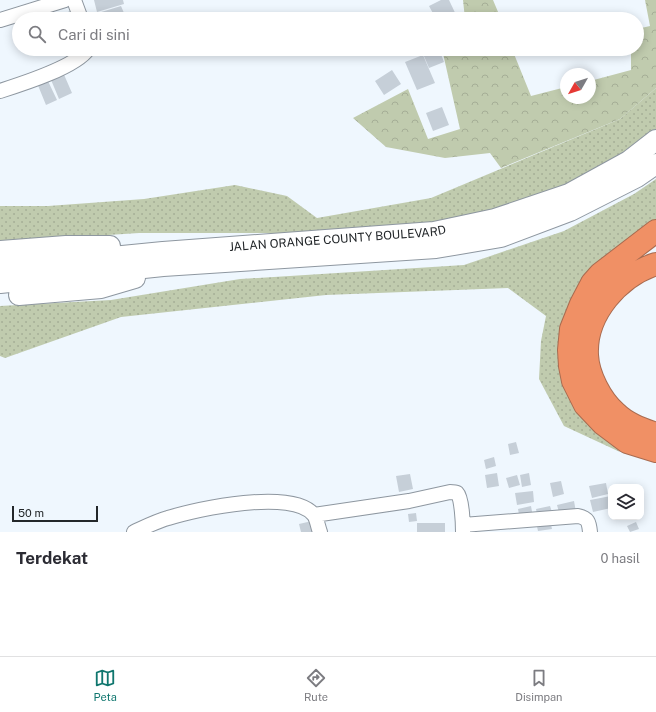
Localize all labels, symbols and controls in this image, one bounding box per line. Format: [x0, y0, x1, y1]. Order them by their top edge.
search box [12, 12, 644, 56]
icon: search [26, 23, 48, 45]
text: Cari di sini [58, 26, 130, 43]
north arrow [560, 68, 596, 104]
street label: JALAN ORANGE COUNTY BOULEVARD [229, 223, 447, 254]
map controls [608, 484, 644, 520]
button: layers [608, 484, 644, 520]
scale bar [12, 504, 98, 523]
text: 50 m [18, 507, 44, 519]
text: Terdekat [16, 548, 88, 568]
text: 0 hasil [600, 551, 640, 566]
tab: Peta [94, 667, 117, 703]
tab: Rute [304, 667, 328, 703]
tab: Disimpan [515, 667, 562, 703]

